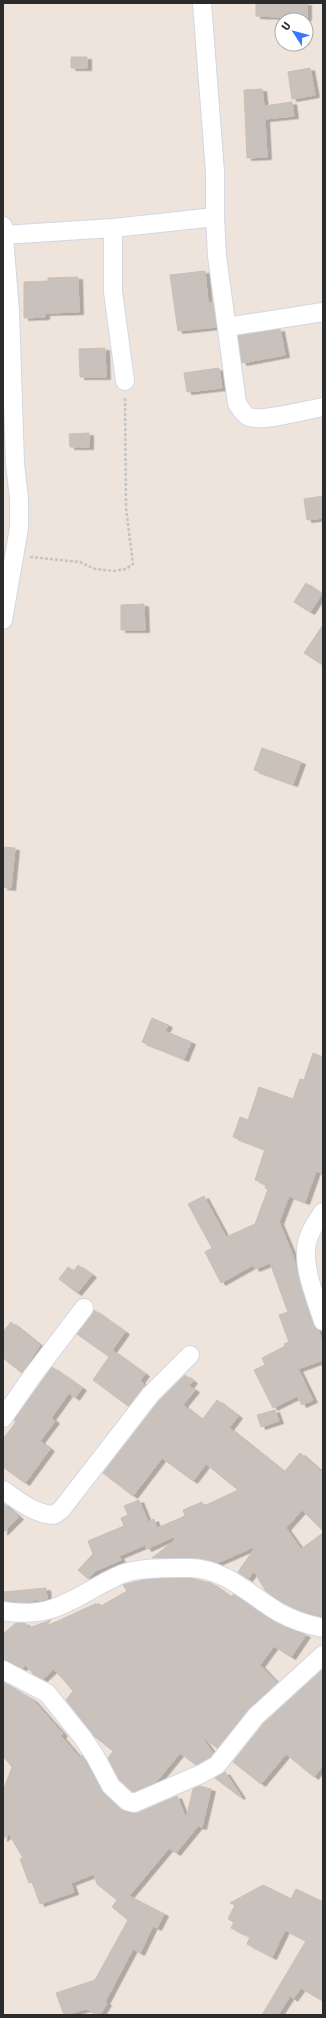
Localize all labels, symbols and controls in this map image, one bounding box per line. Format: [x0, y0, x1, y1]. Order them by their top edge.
north arrow [274, 12, 314, 52]
text: U [279, 20, 294, 33]

